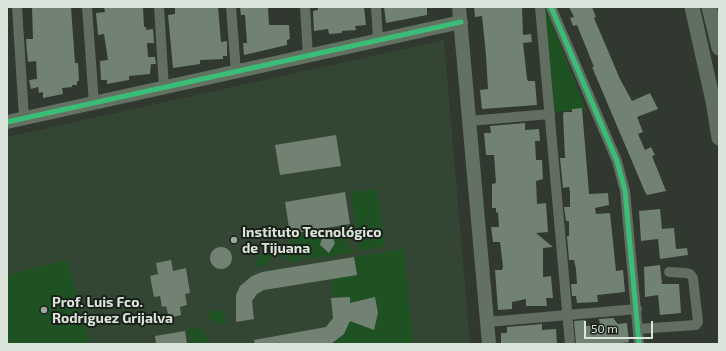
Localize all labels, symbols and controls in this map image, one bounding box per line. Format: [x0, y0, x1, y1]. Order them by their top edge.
place label: Instituto Tecnológico de Tijuana [242, 224, 381, 256]
marker: Instituto Tecnológico de Tijuana [229, 235, 239, 245]
place label: Prof. Luis Fco. Rodriguez Grijalva [52, 294, 173, 326]
marker: Prof. Luis Fco. Rodriguez Grijalva [39, 305, 49, 315]
scale bar [586, 313, 655, 339]
text: 50 m [591, 321, 618, 335]

